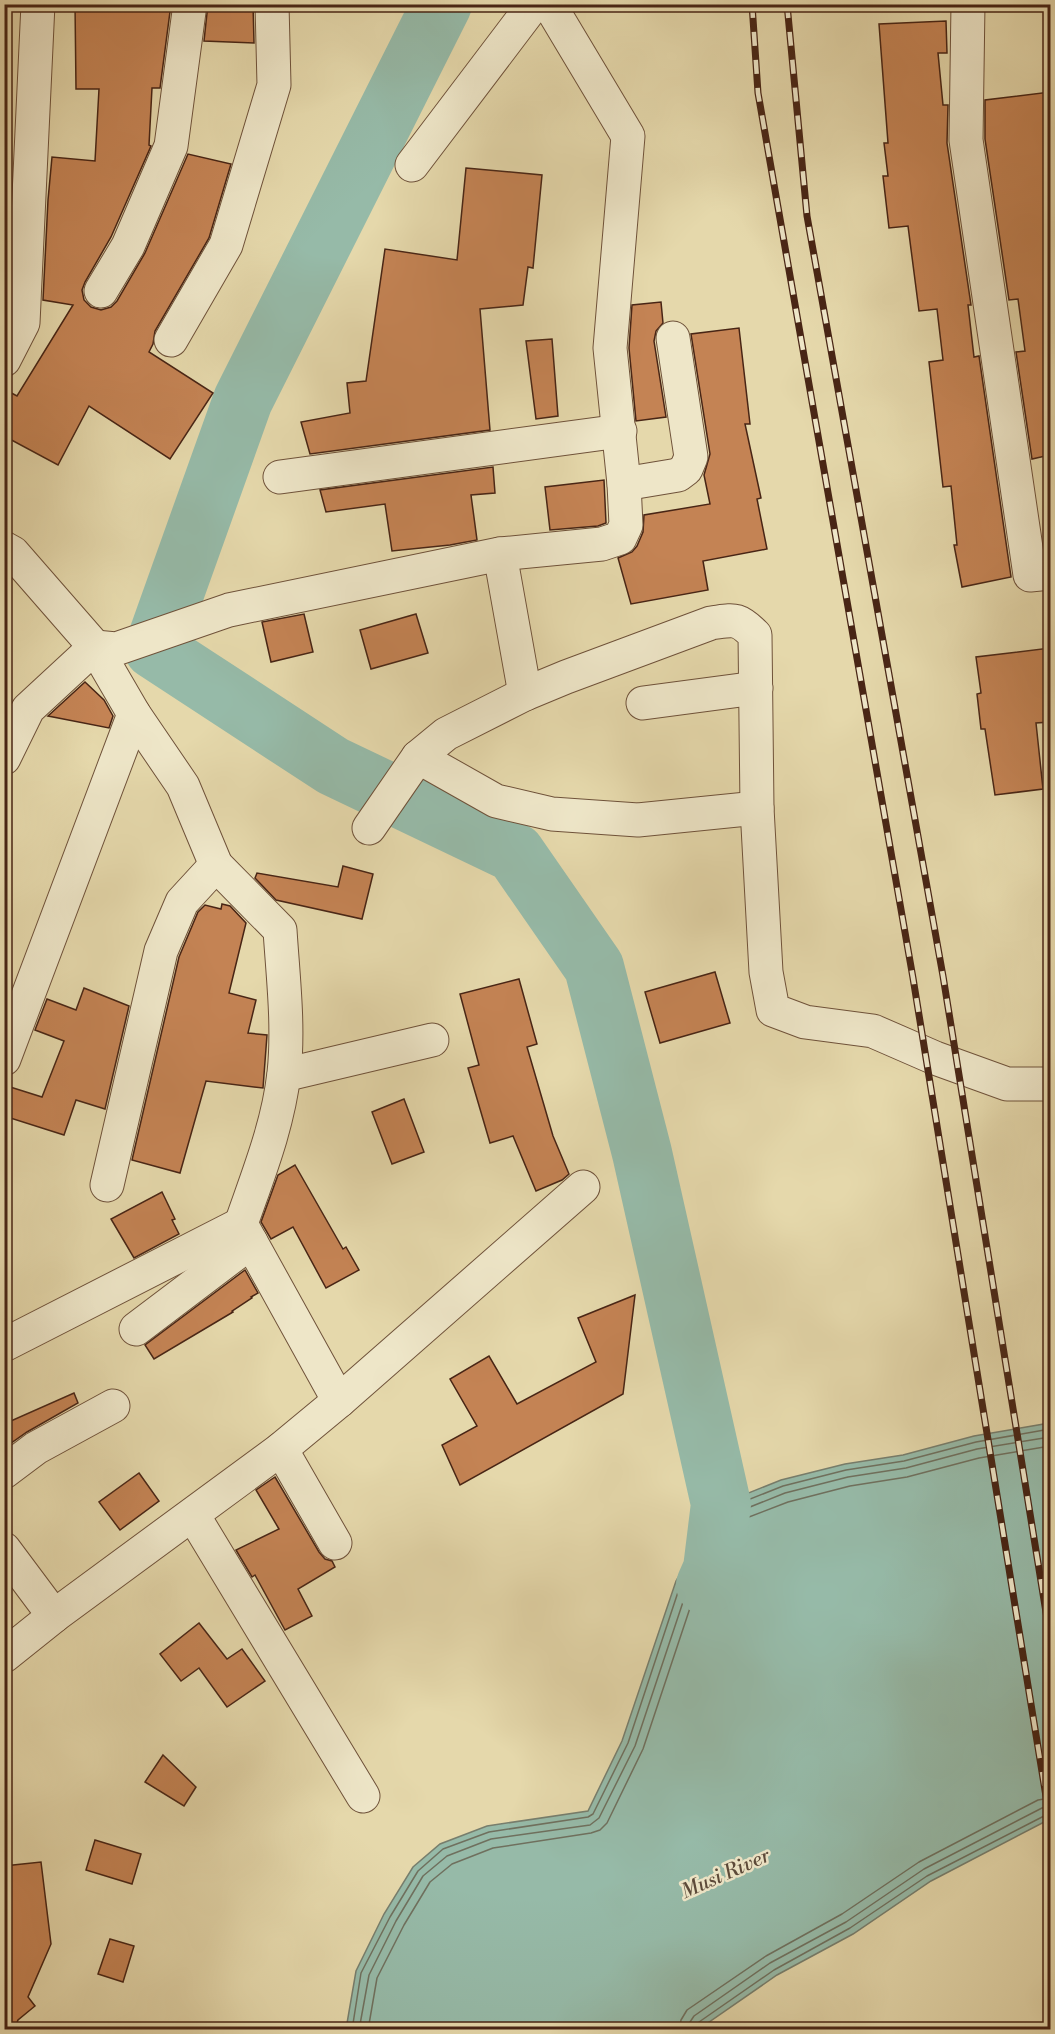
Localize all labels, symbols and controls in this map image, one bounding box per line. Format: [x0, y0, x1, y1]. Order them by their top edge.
water label: Musi River [677, 1843, 775, 1905]

